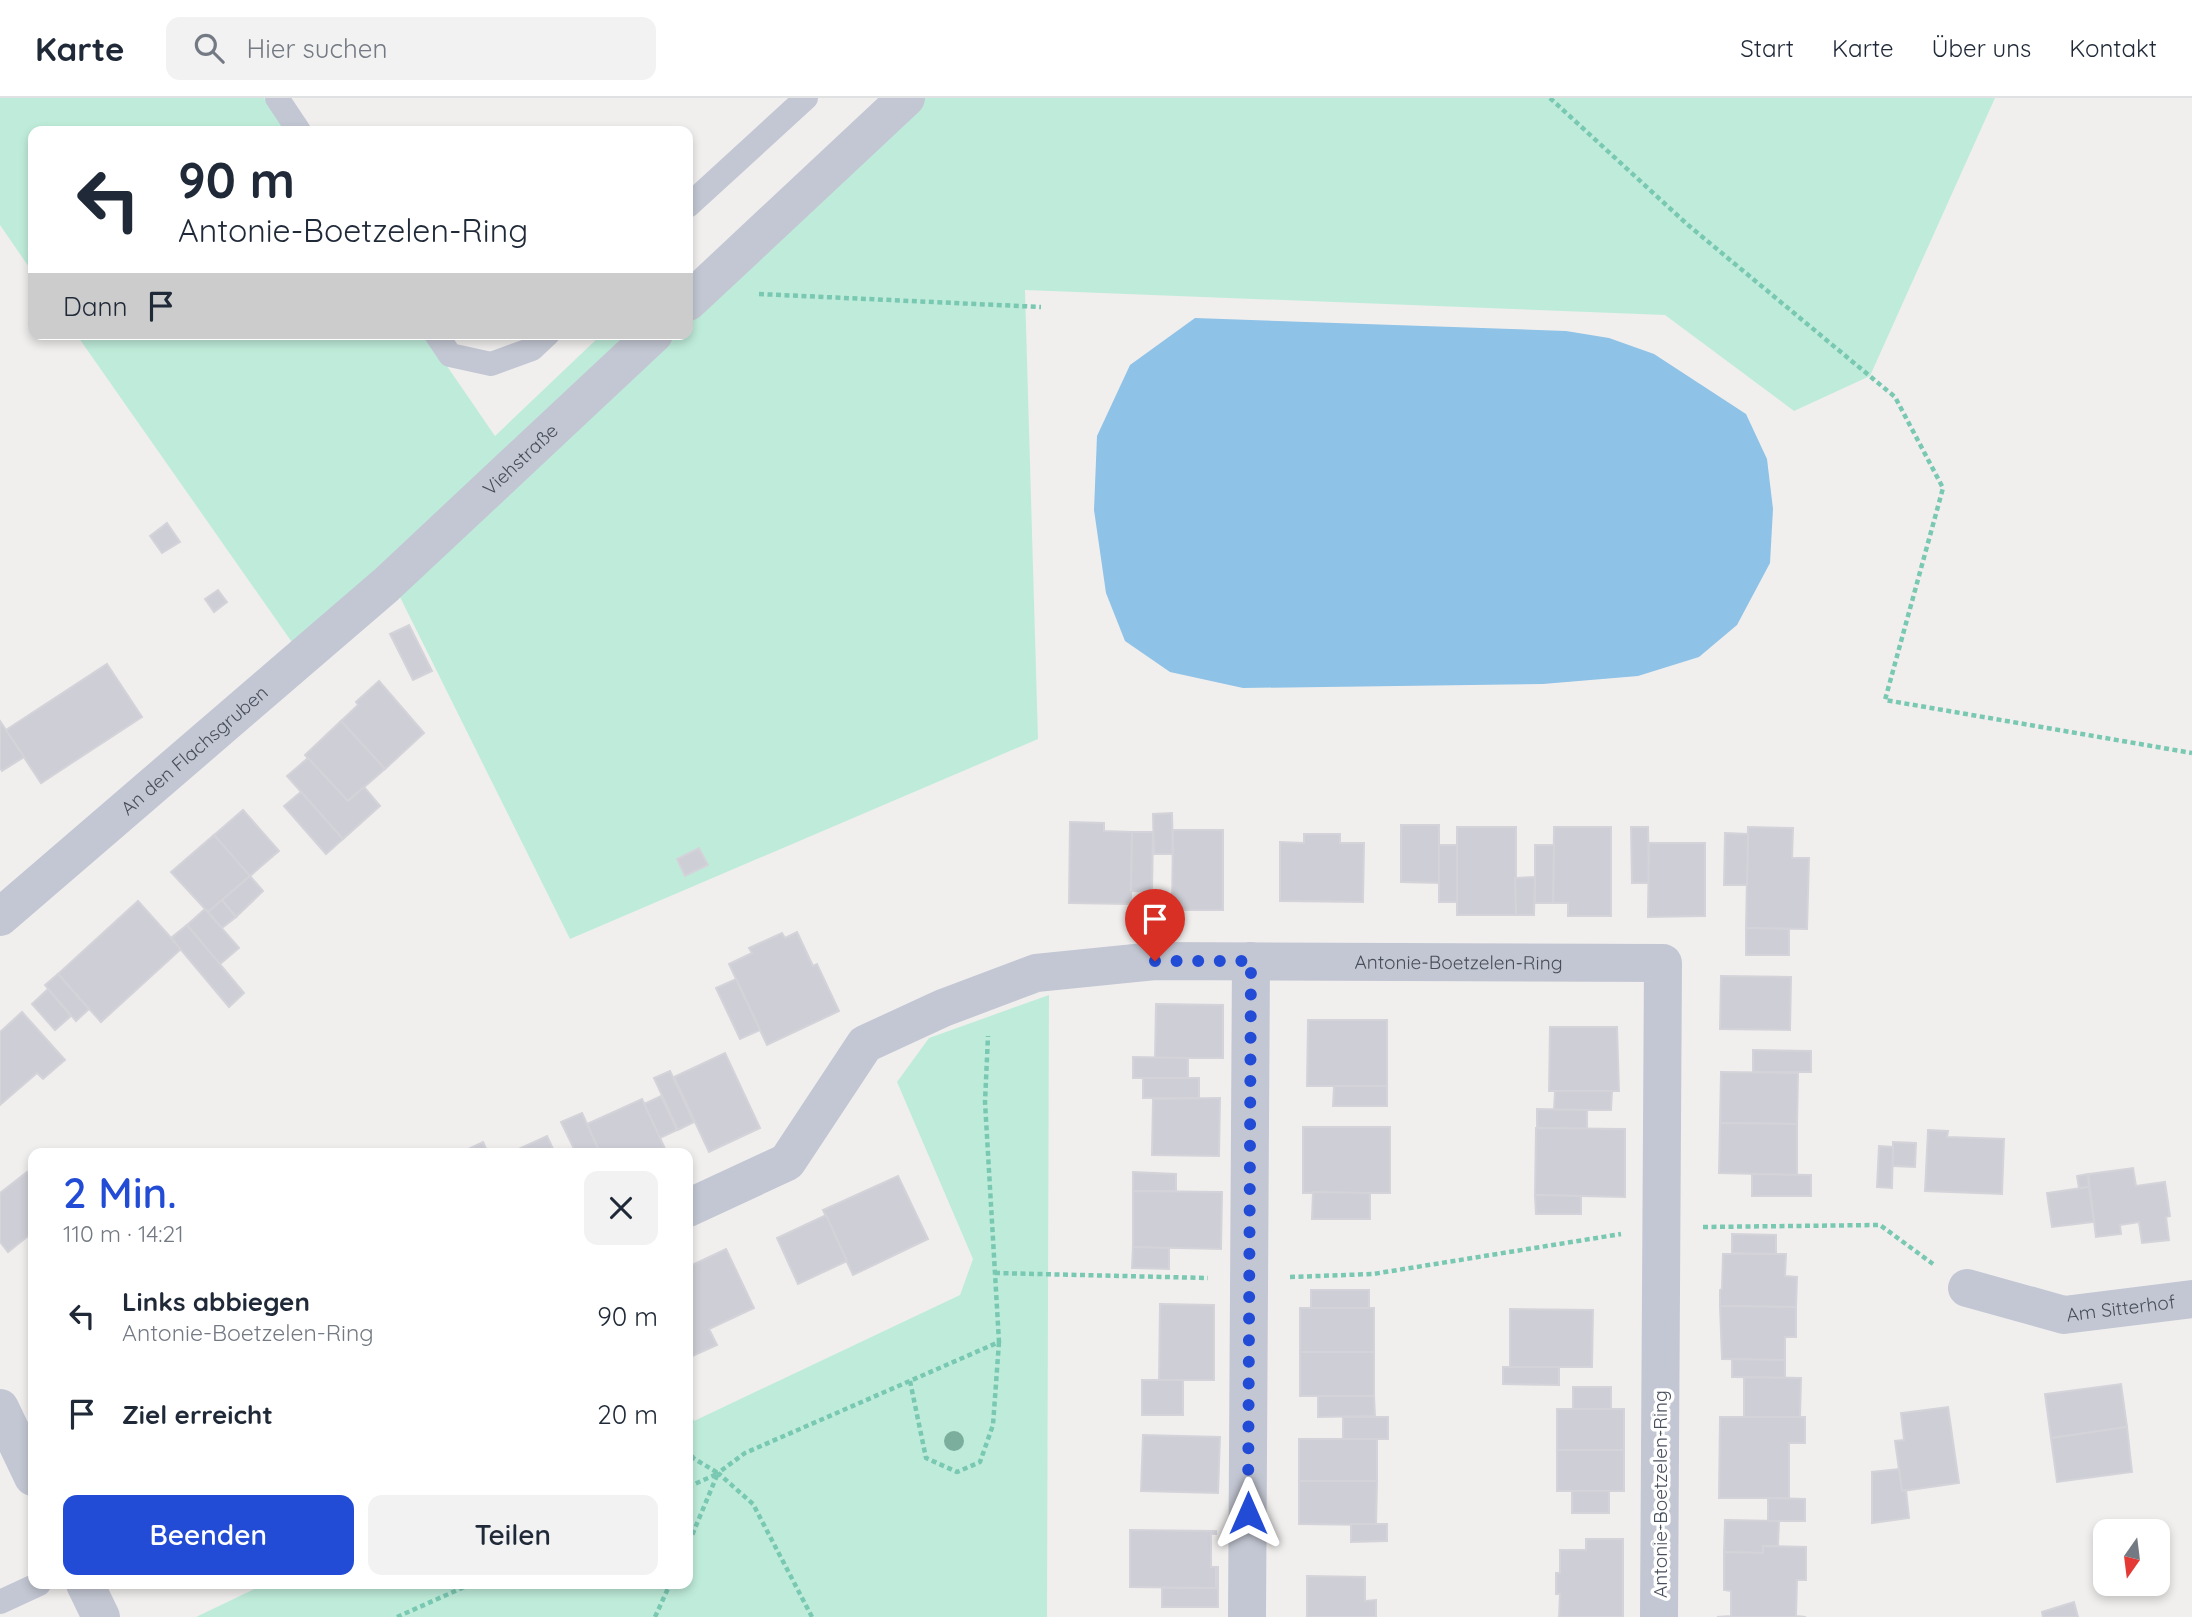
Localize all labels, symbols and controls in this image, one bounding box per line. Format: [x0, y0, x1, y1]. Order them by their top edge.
search box [166, 17, 656, 80]
text: Karte [35, 28, 124, 69]
icon: search [190, 29, 228, 67]
text: Hier suchen [246, 32, 388, 65]
text: Start [1740, 33, 1794, 63]
text: Karte [1832, 33, 1893, 63]
text: Über uns [1931, 33, 2031, 63]
text: Kontakt [2069, 33, 2157, 63]
text: 90 m [178, 149, 295, 210]
icon: left [63, 154, 154, 245]
text: Antonie-Boetzelen-Ring [178, 210, 528, 250]
icon: arrive [142, 287, 180, 325]
text: Dann [63, 290, 128, 323]
street label: Viehstraße [478, 418, 563, 500]
street label: An den Flachsgruben [116, 680, 273, 820]
pin [1125, 889, 1185, 961]
icon: arrive [1136, 900, 1174, 938]
street label: Antonie-Boetzelen-Ring [1354, 950, 1563, 975]
text: 2 Min. [63, 1166, 177, 1219]
button: close [584, 1171, 658, 1245]
text: 110 m · 14:21 [63, 1219, 184, 1248]
text: Links abbiegen [122, 1285, 310, 1318]
street label: Am Sitterhof [2065, 1289, 2177, 1327]
icon: left [63, 1297, 101, 1335]
text: 90 m [597, 1300, 658, 1333]
text: Antonie-Boetzelen-Ring [122, 1318, 374, 1347]
street label: Antonie-Boetzelen-Ring [1648, 1390, 1672, 1598]
icon: arrive [63, 1395, 101, 1433]
text: Ziel erreicht [122, 1398, 273, 1431]
text: 20 m [597, 1398, 658, 1431]
position arrow [1211, 1476, 1285, 1550]
button: Beenden [63, 1495, 354, 1575]
button: Teilen [368, 1495, 658, 1575]
north arrow [2093, 1519, 2170, 1596]
map controls [2093, 1519, 2170, 1596]

